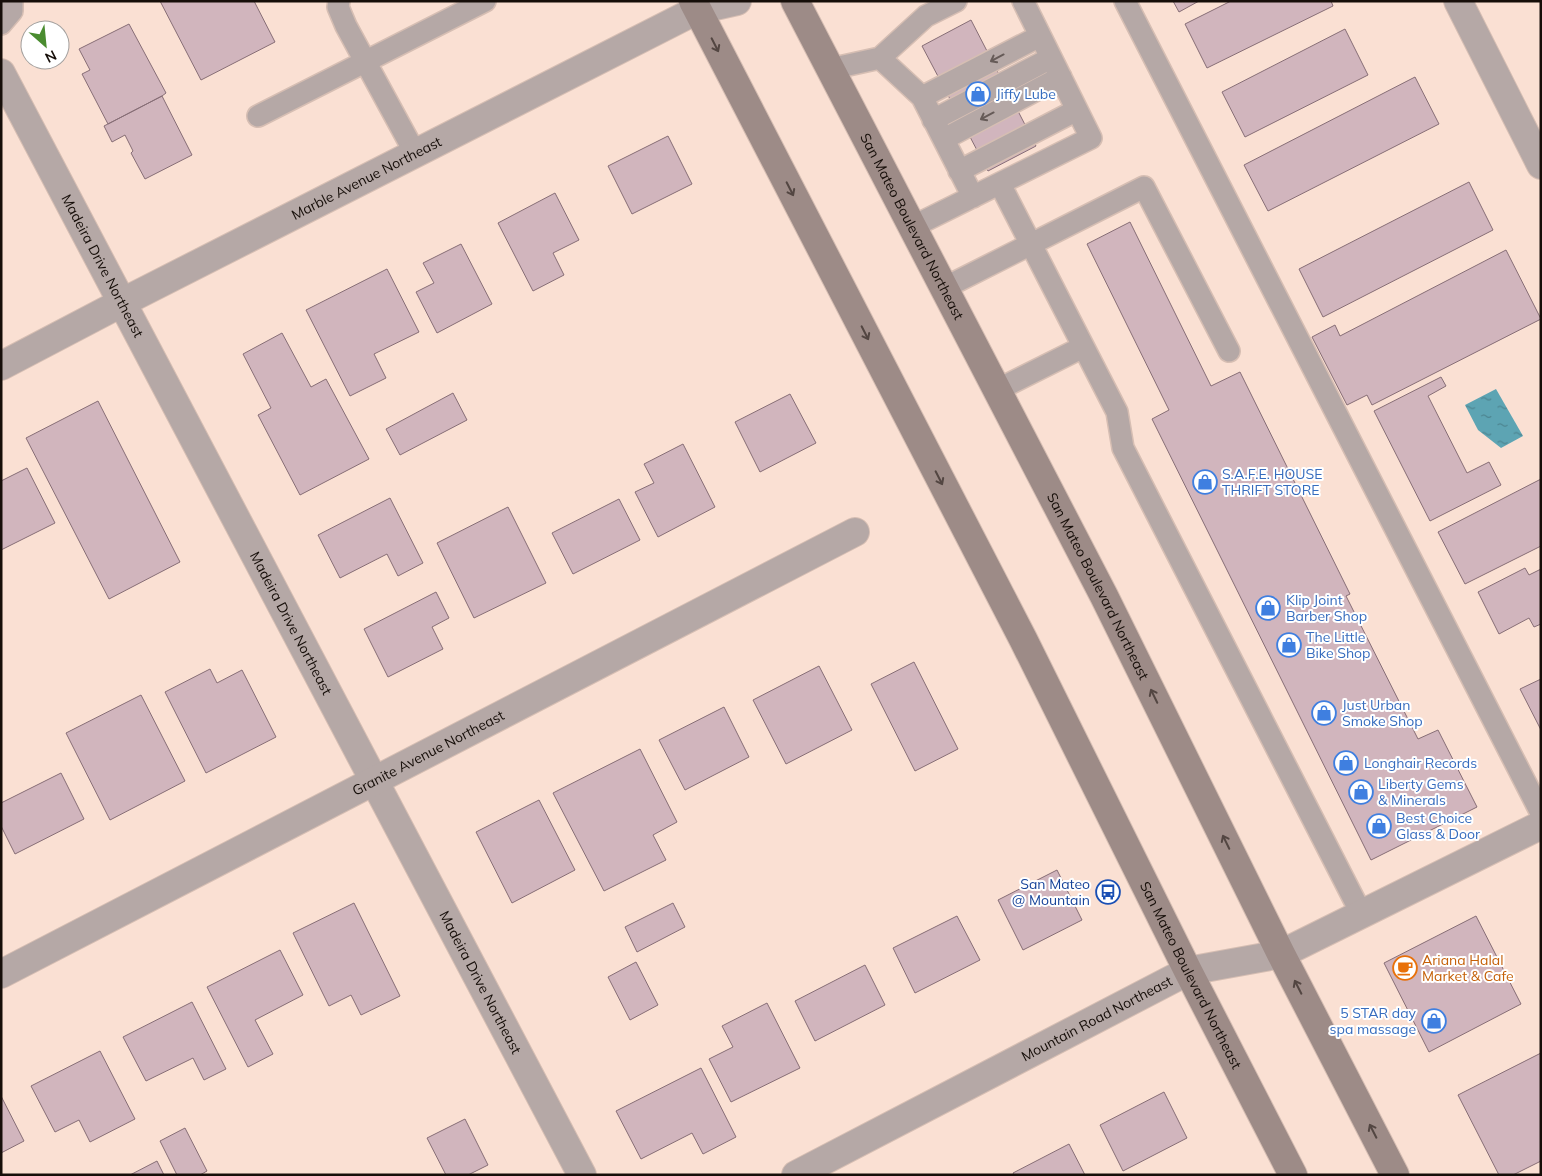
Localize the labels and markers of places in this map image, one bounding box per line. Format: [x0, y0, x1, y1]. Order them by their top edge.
shop icon: Jiffy Lube [965, 81, 991, 107]
place label: Jiffy Lube [996, 85, 1056, 103]
place label: S.A.F.E. HOUSE THRIFT STORE [1222, 465, 1322, 499]
shop icon: S.A.F.E. HOUSE THRIFT STORE [1192, 469, 1218, 495]
place label: Klip Joint Barber Shop [1286, 591, 1367, 625]
shop icon: Klip Joint Barber Shop [1255, 595, 1281, 621]
place label: The Little Bike Shop [1306, 628, 1370, 662]
shop icon: The Little Bike Shop [1276, 632, 1302, 658]
place label: Just Urban Smoke Shop [1342, 696, 1423, 730]
shop icon: Just Urban Smoke Shop [1311, 700, 1337, 726]
shop icon: Longhair Records [1333, 750, 1359, 776]
place label: Longhair Records [1364, 754, 1477, 772]
place label: Liberty Gems & Minerals [1378, 775, 1464, 809]
shop icon: Liberty Gems & Minerals [1348, 779, 1374, 805]
place label: Best Choice Glass & Door [1396, 809, 1481, 843]
shop icon: Best Choice Glass & Door [1366, 813, 1392, 839]
place label: San Mateo @ Mountain [1012, 875, 1090, 909]
bus stop icon: San Mateo @ Mountain [1095, 879, 1121, 905]
place label: Ariana Halal Market & Cafe [1422, 951, 1514, 985]
cafe icon: Ariana Halal Market & Cafe [1392, 955, 1418, 981]
place label: 5 STAR day spa massage [1330, 1004, 1417, 1038]
shop icon: 5 STAR day spa massage [1421, 1008, 1447, 1034]

